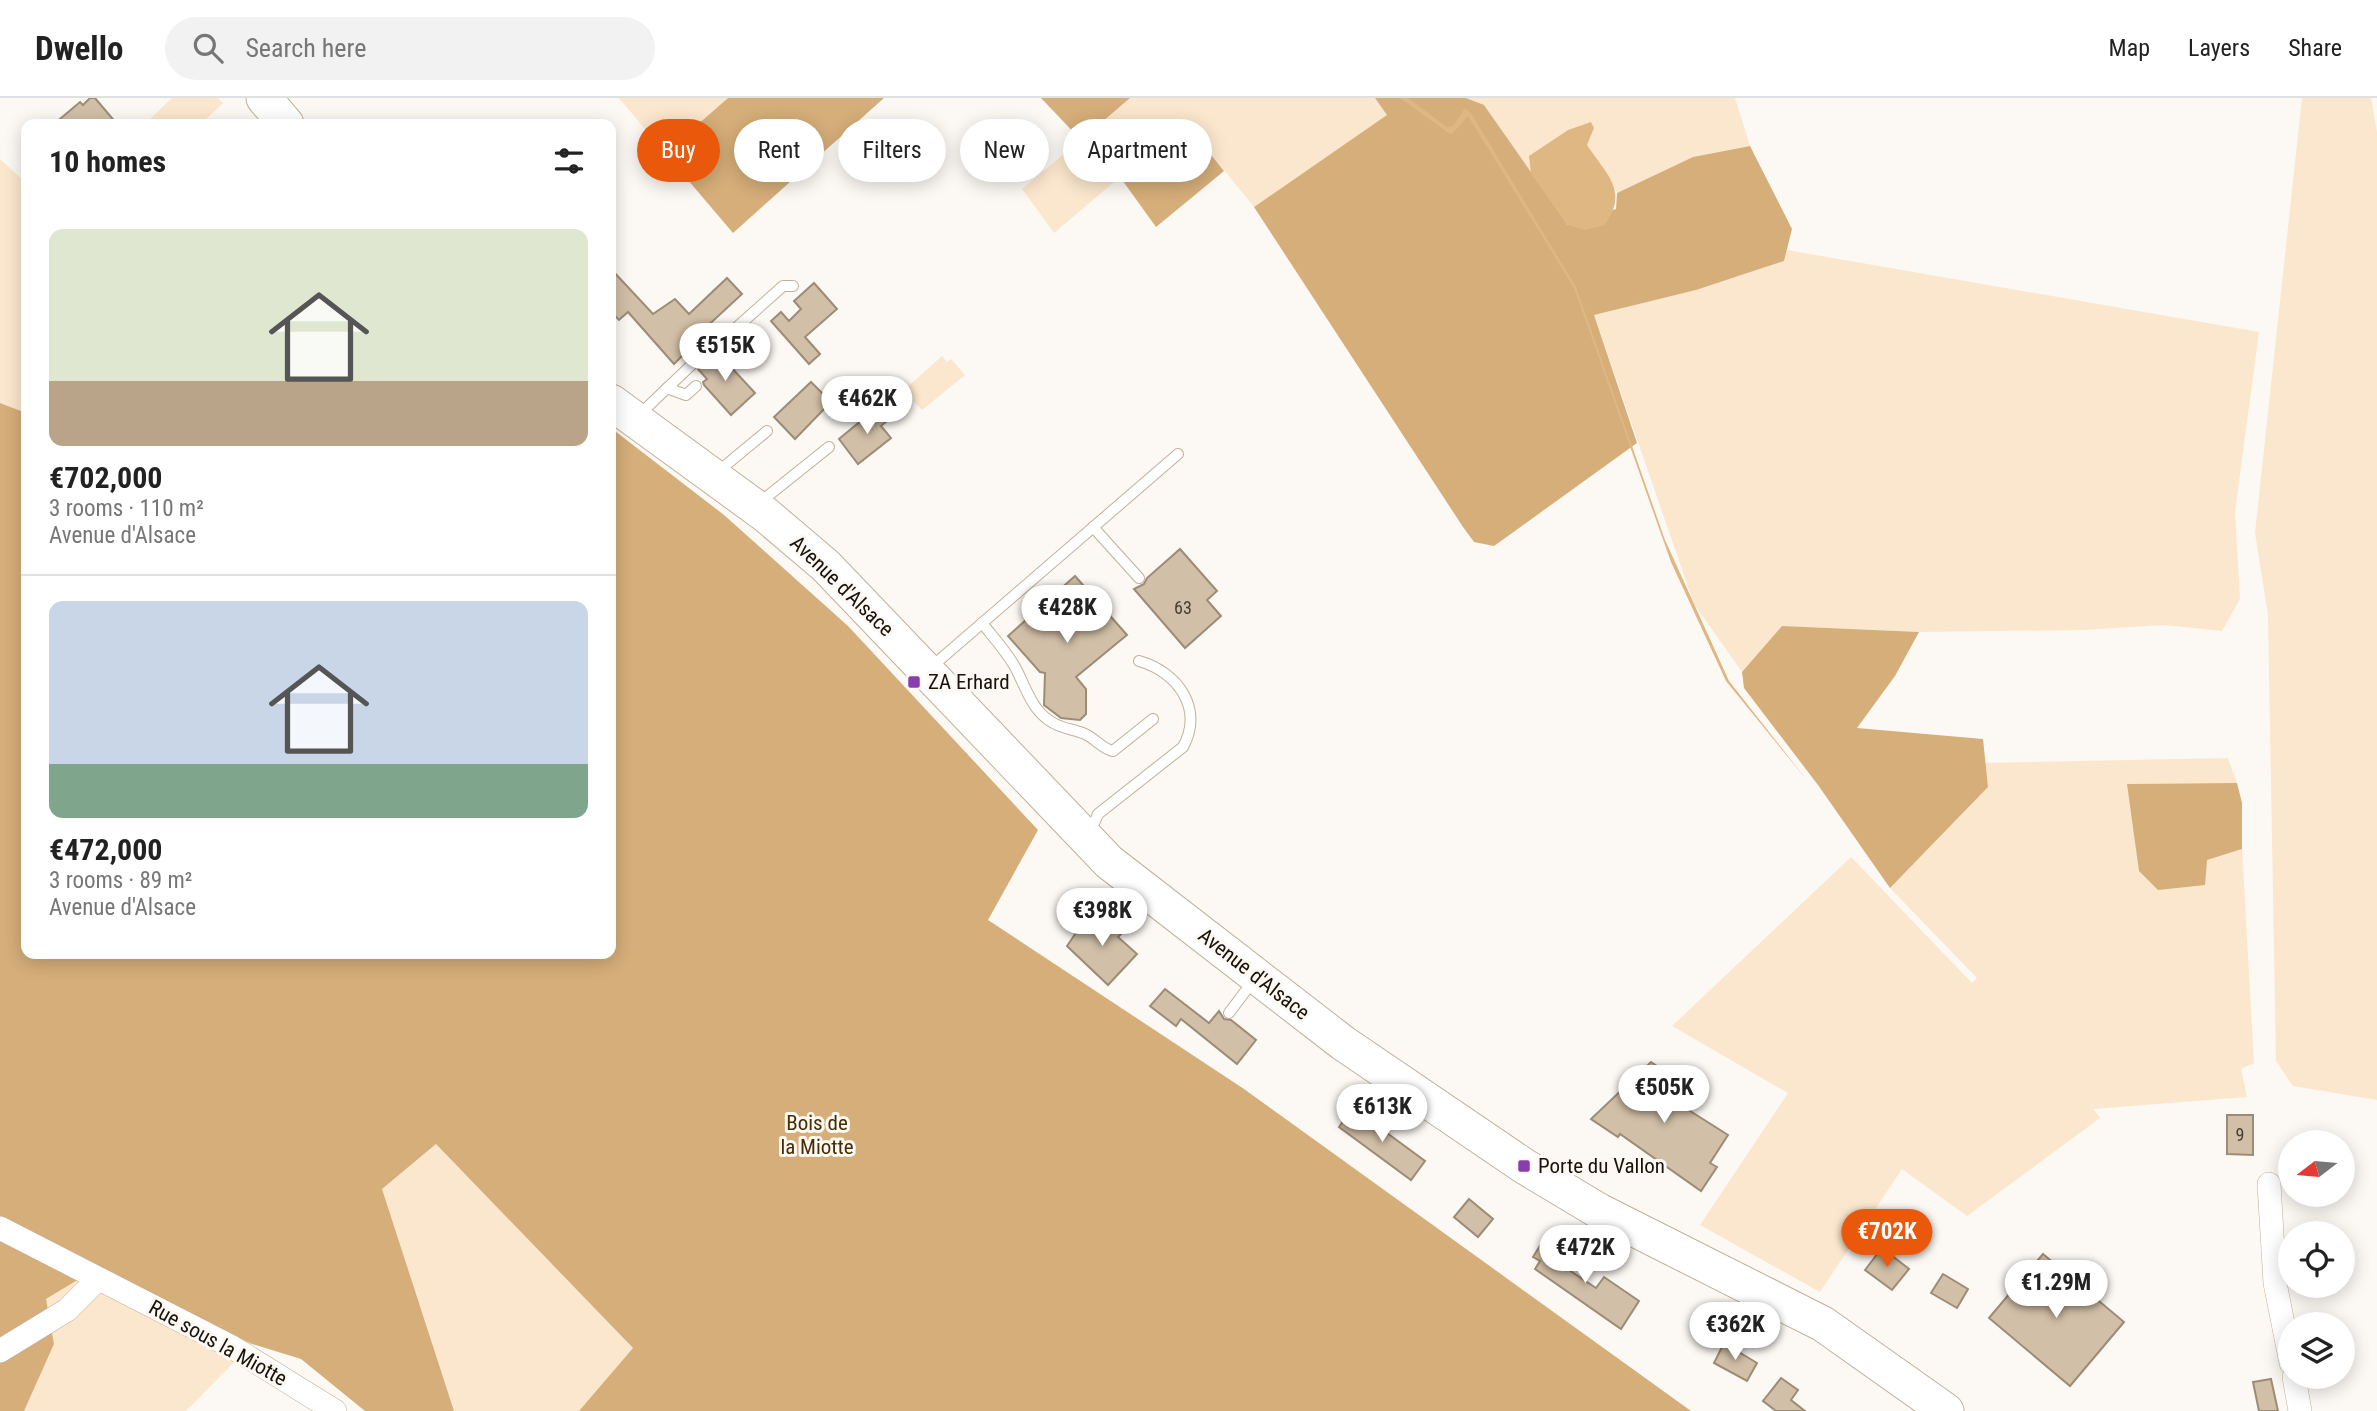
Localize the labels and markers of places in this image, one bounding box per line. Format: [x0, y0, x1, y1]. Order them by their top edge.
pin: €515K [676, 324, 774, 383]
pin: €462K [818, 376, 916, 436]
pin: €428K [1018, 586, 1116, 645]
place label: ZA Erhard [928, 670, 1010, 694]
marker: ZA Erhard [906, 674, 922, 690]
pin: €398K [1053, 888, 1151, 948]
pin: €505K [1615, 1066, 1713, 1125]
pin: €613K [1333, 1084, 1431, 1144]
place label: Porte du Vallon [1538, 1154, 1665, 1178]
marker: Porte du Vallon [1516, 1158, 1532, 1174]
pin: €702K [1838, 1210, 1936, 1269]
pin: €472K [1536, 1226, 1634, 1285]
pin: €1.29M [1999, 1260, 2113, 1320]
pin: €362K [1686, 1302, 1784, 1362]

